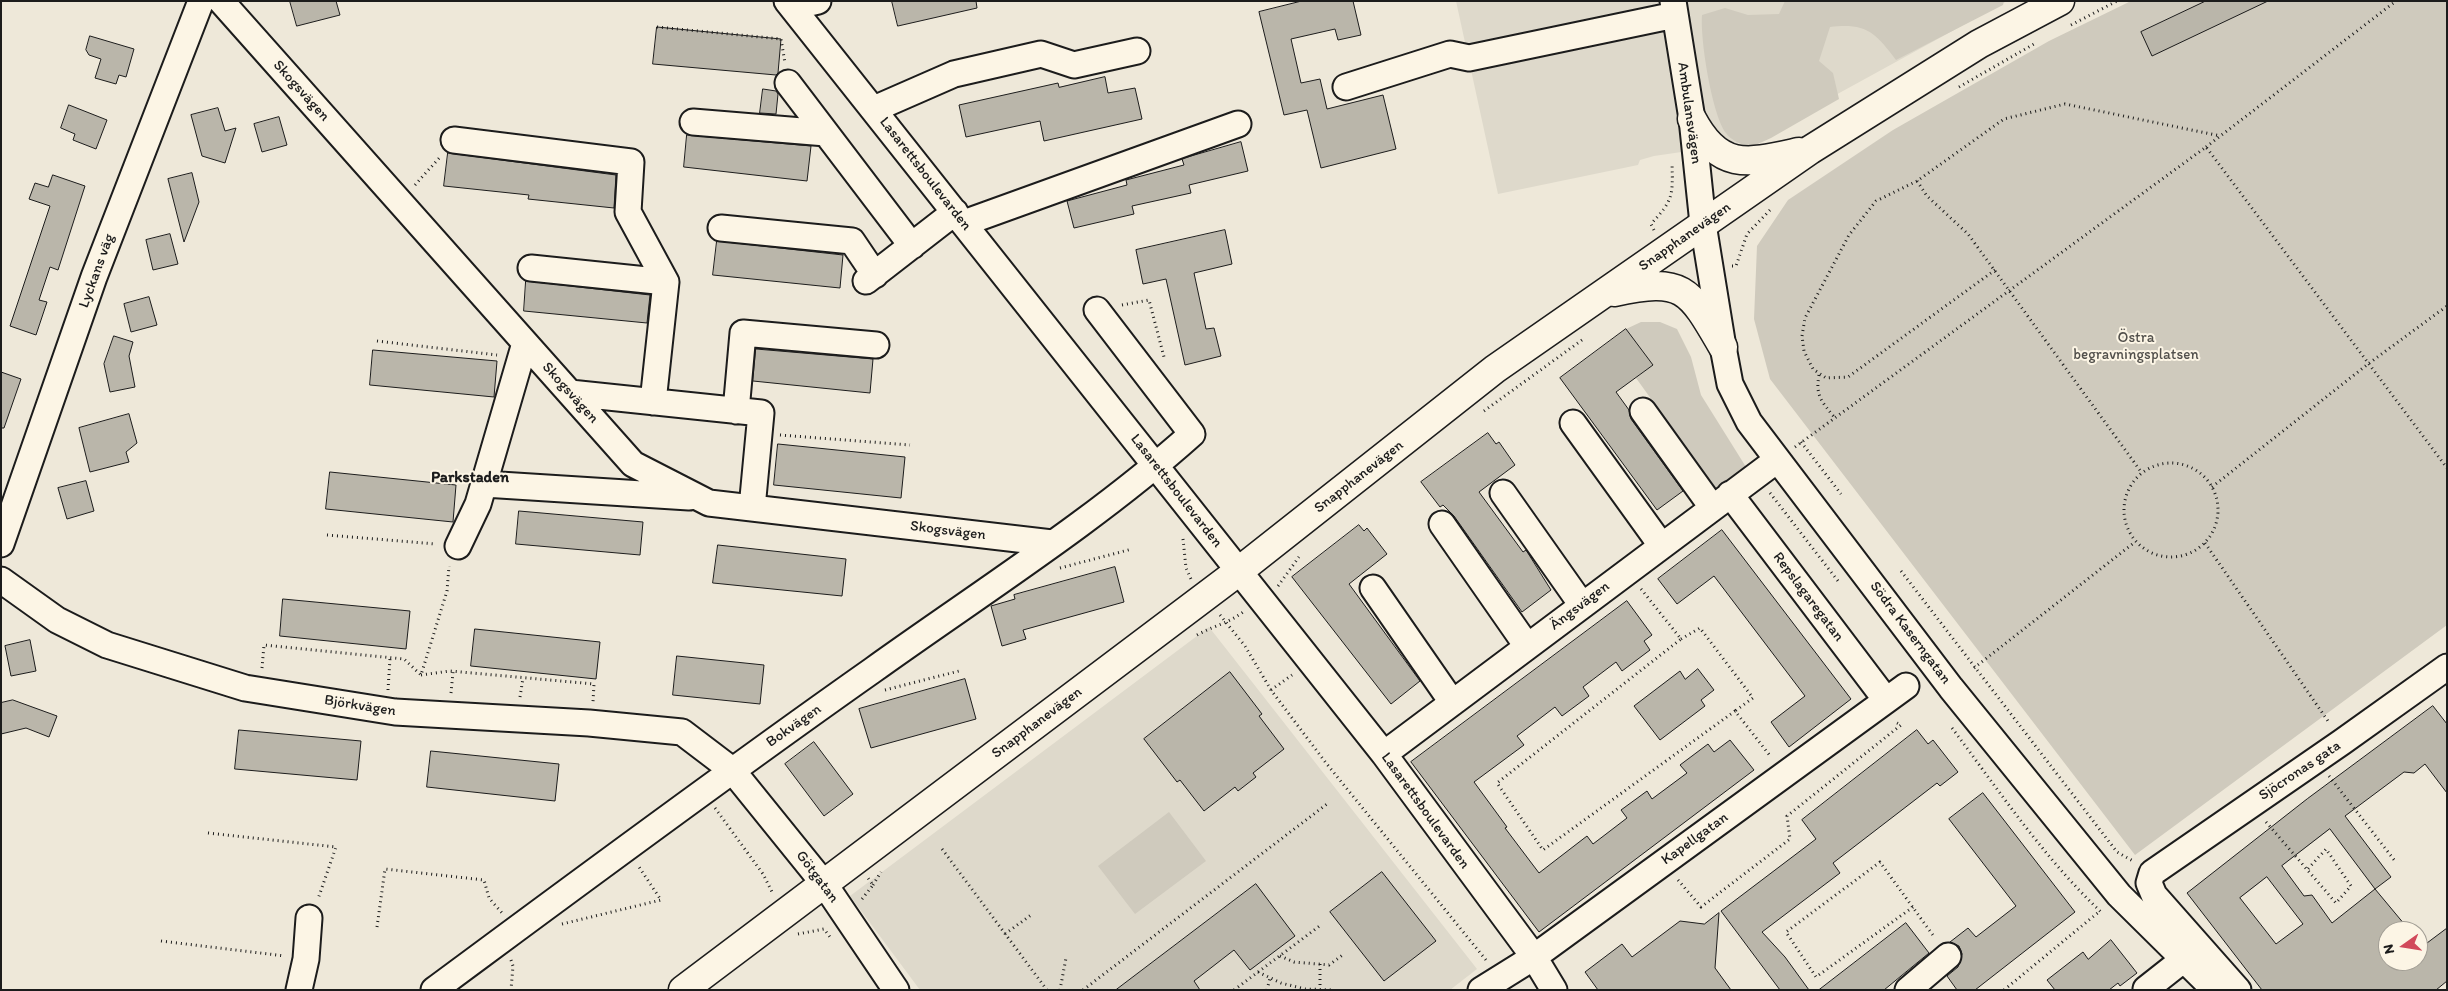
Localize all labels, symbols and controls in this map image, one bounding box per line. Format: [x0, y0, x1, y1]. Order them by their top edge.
street label: Skogsvägen [269, 57, 333, 125]
street label: Ambulansvägen [1673, 61, 1705, 165]
street label: Lasarettsboulevarden [875, 114, 975, 234]
street label: Snapphanevägen [1635, 199, 1735, 275]
street label: Lyckans väg [75, 231, 119, 311]
park label: Östra begravningsplatsen [2073, 329, 2199, 364]
street label: Skogsvägen [538, 359, 602, 427]
street label: Lasarettsboulevarden [1126, 431, 1226, 551]
street label: Snapphanevägen [1311, 437, 1407, 517]
district label: Parkstaden [431, 468, 509, 488]
street label: Skogsvägen [909, 517, 987, 545]
street label: Repslagaregatan [1769, 549, 1847, 645]
street label: Ängsvägen [1546, 578, 1614, 634]
street label: Södra Kaserngatan [1865, 578, 1955, 688]
street label: Snapphanevägen [988, 683, 1086, 763]
street label: Björkvägen [323, 691, 397, 721]
street label: Bokvägen [763, 701, 825, 751]
street label: Sjöcronas gata [2256, 737, 2344, 805]
street label: Lasarettsboulevarden [1377, 749, 1473, 873]
street label: Kapellgatan [1658, 809, 1732, 869]
street label: Götgatan [792, 847, 842, 907]
north arrow [2378, 921, 2428, 971]
text: N [2380, 943, 2398, 956]

